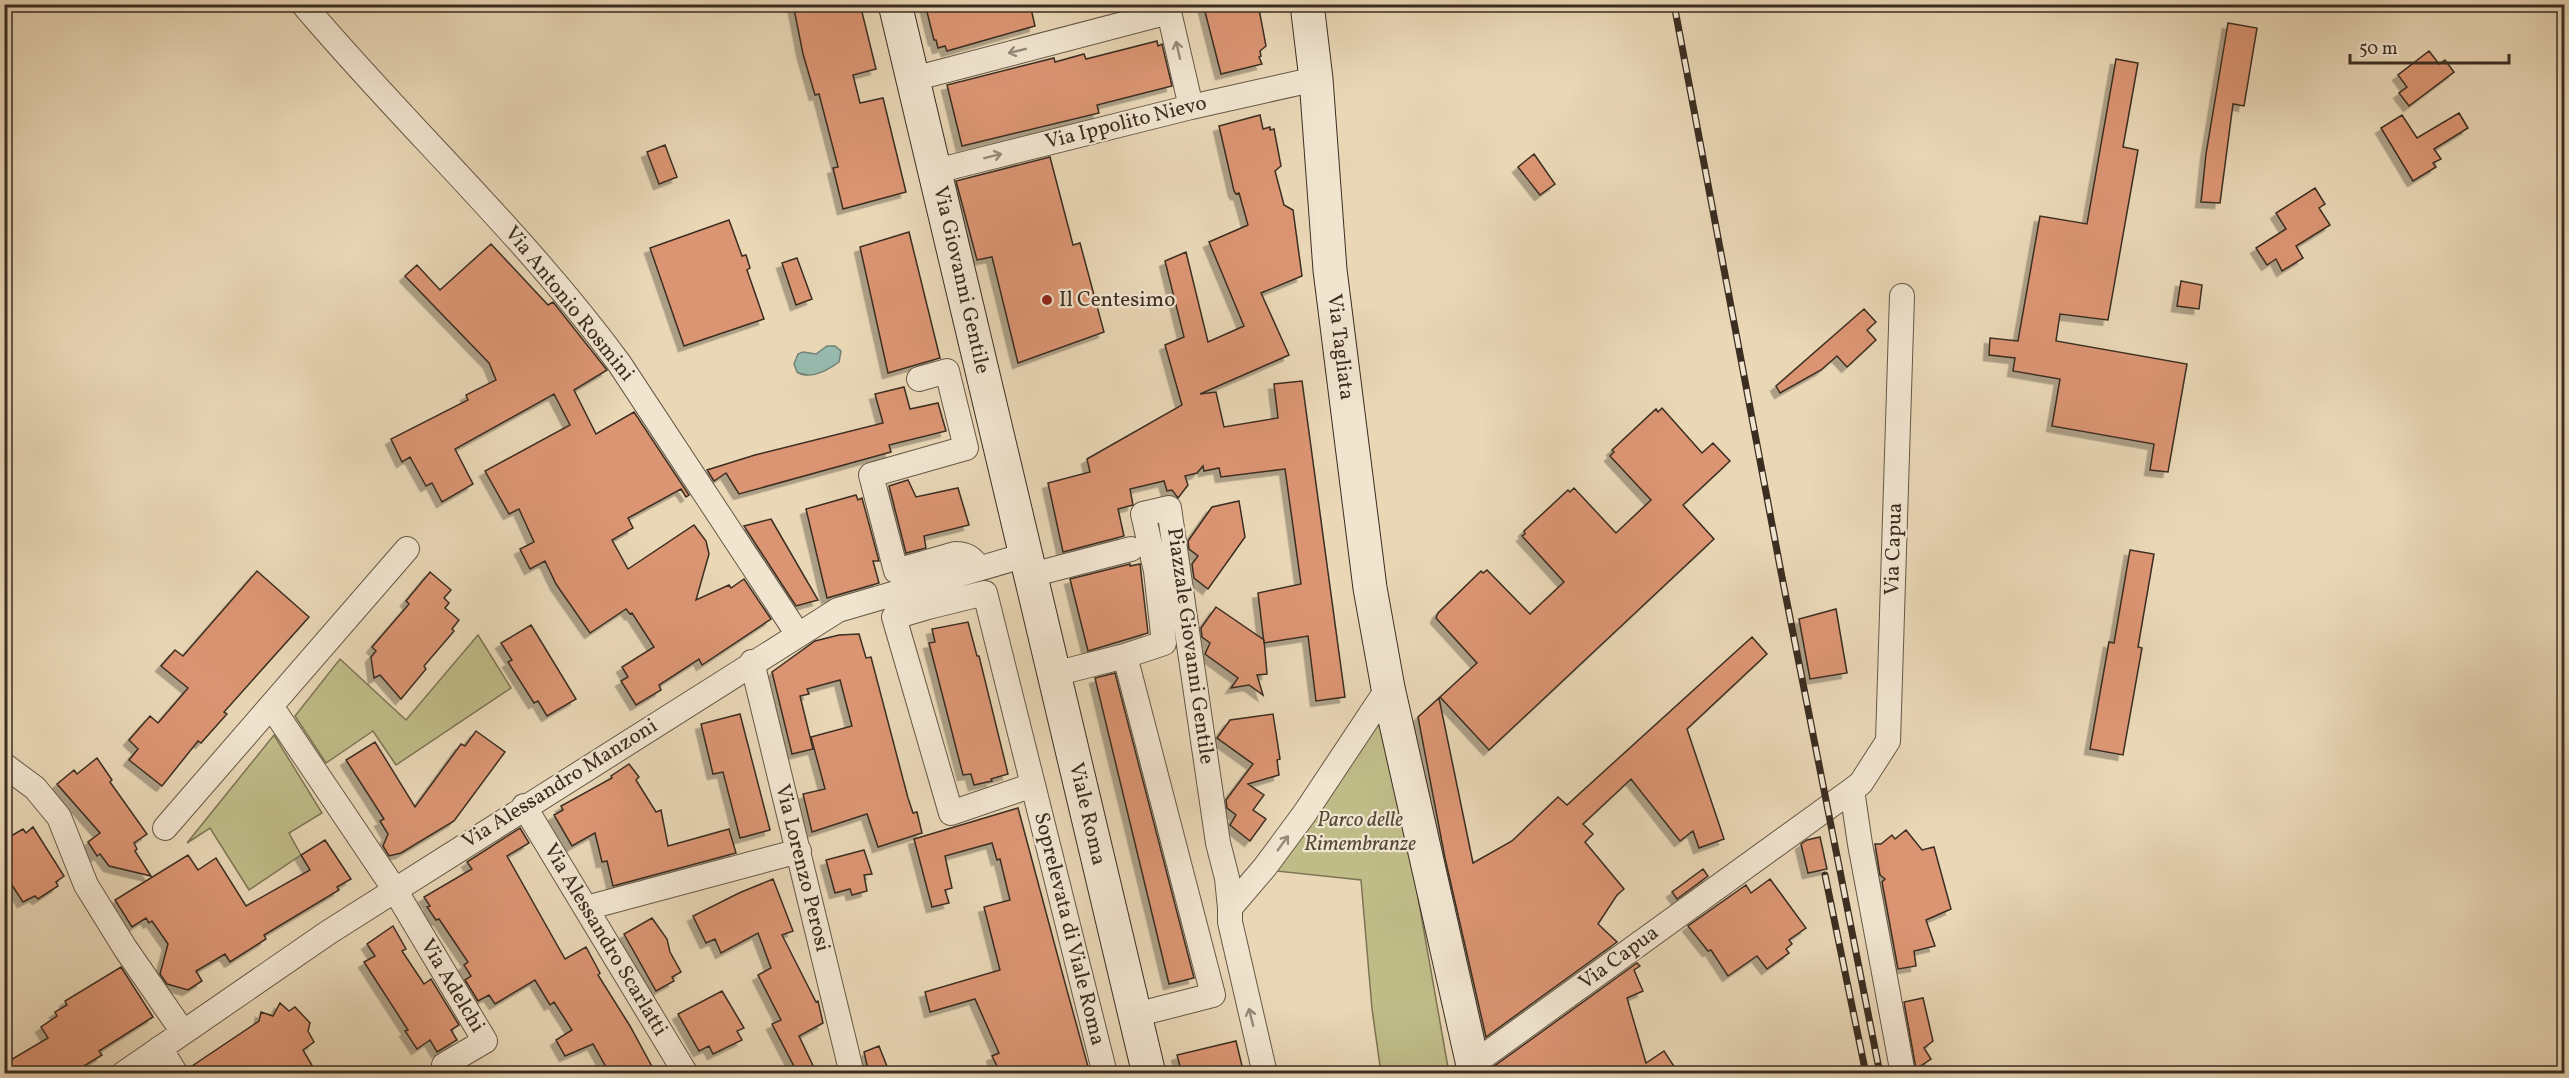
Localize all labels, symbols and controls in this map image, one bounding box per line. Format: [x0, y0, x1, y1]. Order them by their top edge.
scale bar [2350, 27, 2509, 65]
text: 50 m [2359, 37, 2398, 62]
one-way arrow [1172, 40, 1183, 60]
one-way arrow [1008, 45, 1027, 57]
street label: Via Ippolito Nievo [1042, 89, 1210, 157]
one-way arrow [983, 150, 1002, 162]
street label: Via Giovanni Gentile [925, 183, 997, 377]
street label: Via Antonio Rosmini [497, 220, 641, 388]
place label: Il Centesimo [1059, 286, 1175, 315]
street label: Via Tagliata [1319, 292, 1361, 402]
marker: Il Centesimo [1040, 293, 1054, 307]
street label: Via Capua [1878, 502, 1910, 596]
street label: Piazzale Giovanni Gentile [1159, 526, 1221, 766]
street label: Via Alessandro Manzoni [457, 712, 663, 856]
street label: Viale Roma [1061, 760, 1113, 868]
street label: Via Lorenzo Perosi [767, 781, 837, 955]
park label: Parco delle Rimembranze [1304, 806, 1416, 859]
street label: Soprelevata di Viale Roma [1026, 809, 1112, 1049]
one-way arrow [1277, 835, 1289, 851]
street label: Via Alessandro Scarlatti [536, 838, 674, 1042]
street label: Via Capua [1573, 919, 1665, 997]
street label: Via Adelchi [413, 934, 491, 1038]
one-way arrow [1244, 1008, 1256, 1027]

